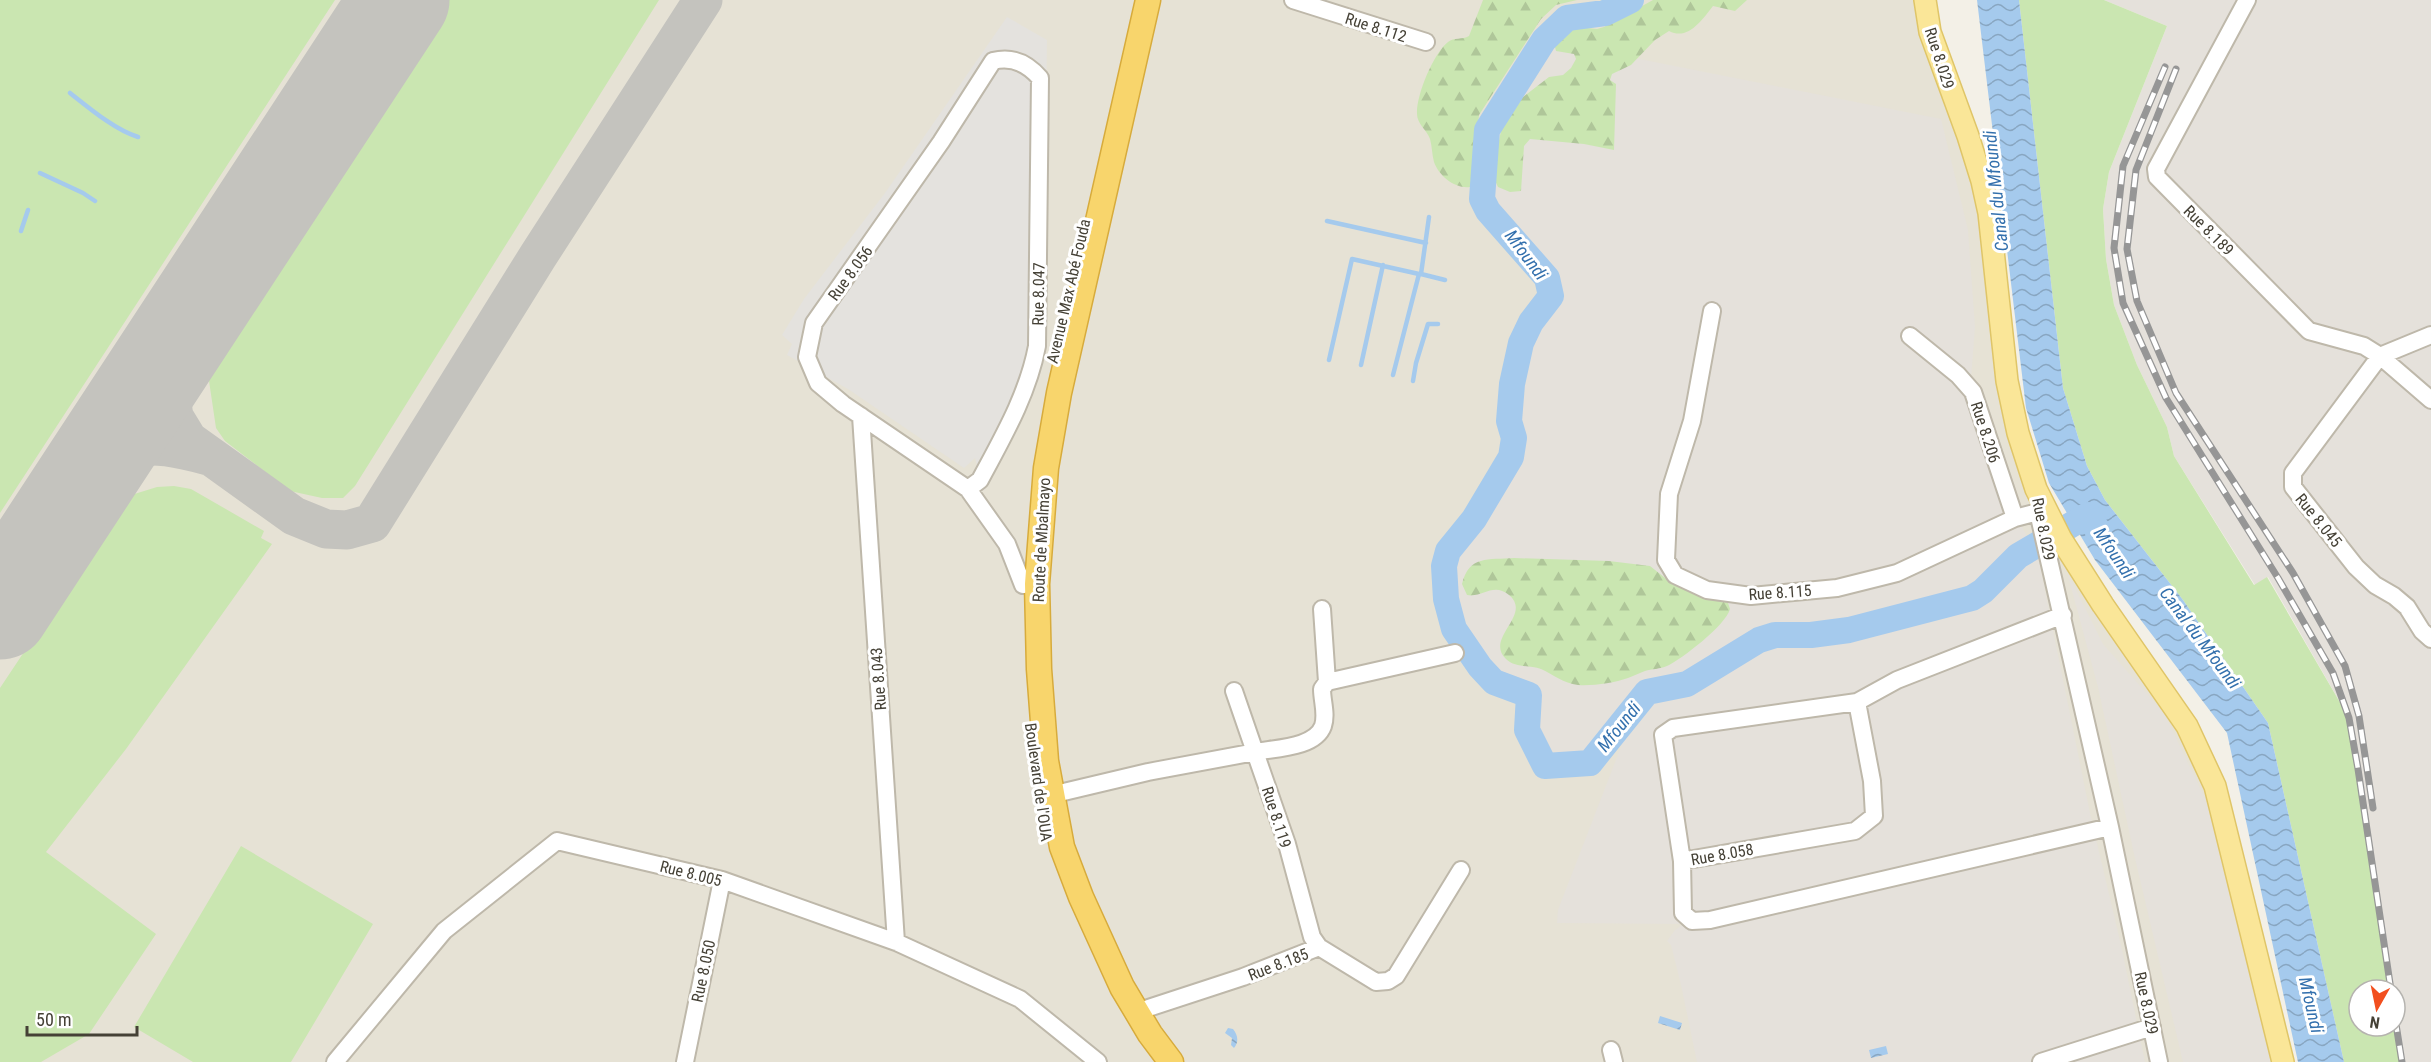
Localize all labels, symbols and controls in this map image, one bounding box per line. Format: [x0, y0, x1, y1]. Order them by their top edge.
street label: Rue 8.112 [1343, 9, 1409, 46]
street label: Rue 8.029 [1921, 25, 1958, 91]
water label: Canal du Mfoundi [1979, 129, 2012, 253]
street label: Rue 8.189 [2180, 201, 2238, 259]
street label: Avenue Max Abé Fouda [1043, 217, 1094, 365]
water label: Mfoundi [1501, 226, 1553, 285]
street label: Rue 8.056 [824, 242, 877, 304]
street label: Rue 8.047 [1028, 262, 1049, 326]
street label: Rue 8.206 [1967, 399, 2004, 465]
street label: Route de Mbalmayo [1029, 477, 1054, 603]
street label: Rue 8.045 [2291, 490, 2346, 551]
street label: Rue 8.029 [2028, 496, 2059, 562]
water label: Mfoundi [2090, 523, 2140, 583]
street label: Rue 8.115 [1748, 581, 1812, 604]
water label: Canal du Mfoundi [2155, 583, 2246, 693]
street label: Rue 8.043 [867, 647, 890, 711]
water label: Mfoundi [1592, 697, 1645, 755]
street label: Boulevard de l'OUA [1021, 722, 1056, 843]
street label: Rue 8.119 [1258, 784, 1295, 850]
street label: Rue 8.058 [1689, 840, 1755, 869]
street label: Rue 8.005 [658, 857, 724, 890]
street label: Rue 8.050 [688, 938, 719, 1004]
street label: Rue 8.185 [1245, 944, 1311, 985]
street label: Rue 8.029 [2131, 970, 2162, 1036]
water label: Mfoundi [2295, 975, 2328, 1036]
north arrow [2347, 978, 2407, 1038]
scale bar [27, 999, 136, 1037]
text: 50 m [36, 1009, 71, 1030]
text: N [2368, 1012, 2381, 1032]

